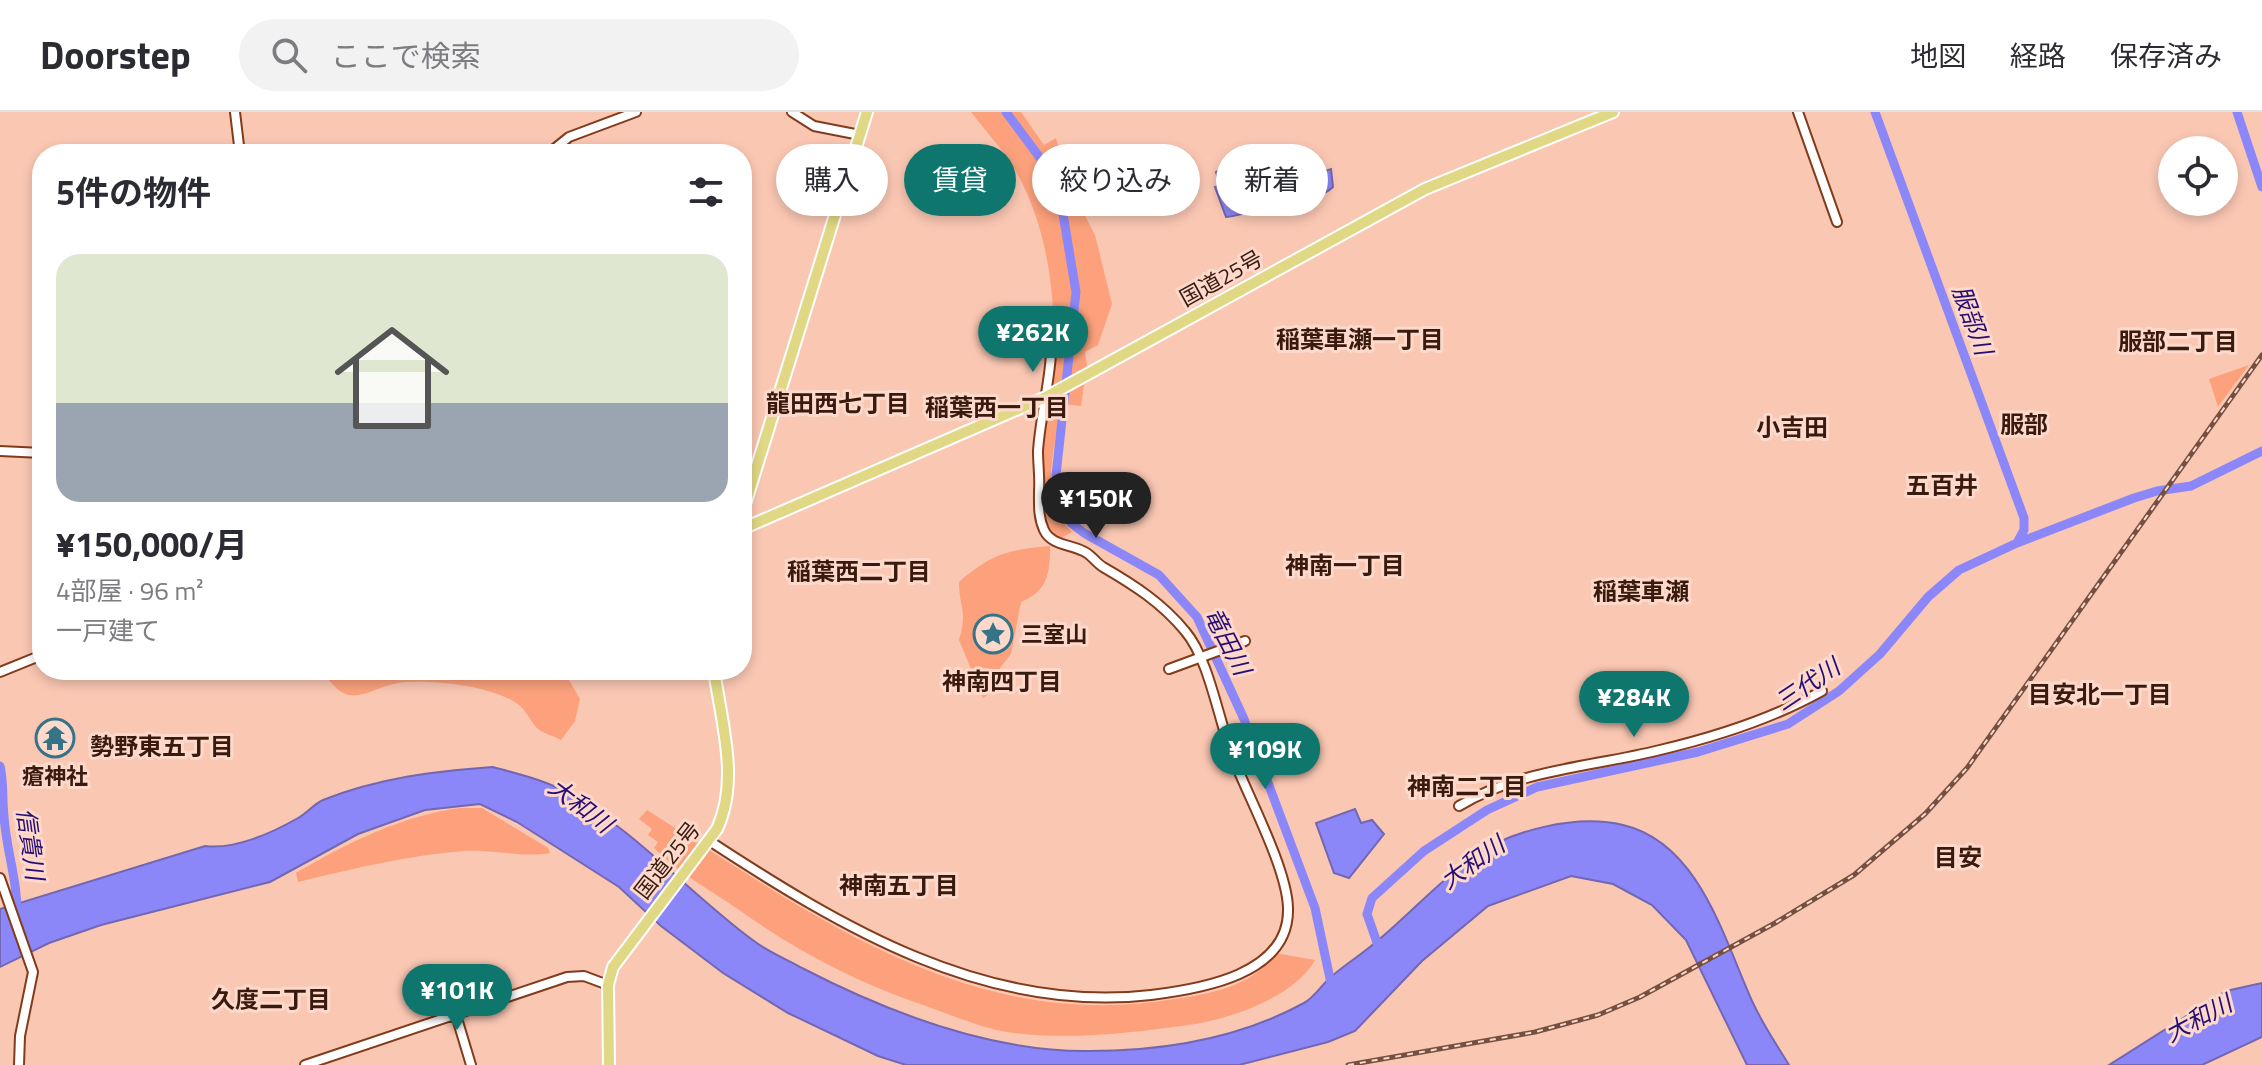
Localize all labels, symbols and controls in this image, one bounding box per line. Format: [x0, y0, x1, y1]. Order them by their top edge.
search box [239, 19, 799, 91]
text: Doorstep [40, 26, 191, 84]
icon: search [267, 33, 311, 77]
text: ここで検索 [331, 33, 481, 79]
text: 地図 [1910, 34, 1966, 77]
text: 経路 [2010, 34, 2066, 77]
text: 保存済み [2110, 34, 2222, 77]
map controls [2158, 136, 2238, 216]
button: locate [2158, 136, 2238, 216]
chip: 購入 [776, 144, 888, 216]
chip: 賃貸 [904, 144, 1016, 216]
chip: 絞り込み [1032, 144, 1200, 216]
chip: 新着 [1216, 144, 1328, 216]
text: 5件の物件 [56, 166, 211, 218]
icon: filters [684, 170, 728, 214]
street label: 国道25号 [1173, 241, 1269, 315]
water label: 服部川 [1944, 280, 2003, 363]
icon: home [320, 306, 464, 450]
pin: ¥262K [977, 306, 1089, 374]
text: ¥262K [996, 312, 1070, 351]
district label: 稲葉車瀬一丁目 [1276, 321, 1444, 357]
district label: 服部二丁目 [2118, 323, 2238, 359]
district label: 龍田西七丁目 [766, 385, 910, 421]
district label: 稲葉西一丁目 [925, 389, 1069, 425]
district label: 服部 [2000, 406, 2048, 442]
district label: 小吉田 [1756, 409, 1828, 445]
district label: 五百井 [1906, 467, 1978, 503]
pin: ¥150K [1040, 472, 1152, 540]
text: ¥150K [1059, 478, 1133, 517]
text: ¥150,000/月 [56, 518, 248, 570]
district label: 神南一丁目 [1285, 547, 1405, 583]
district label: 稲葉西二丁目 [787, 553, 931, 589]
text: 4部屋 · 96 m² [56, 571, 204, 610]
district label: 稲葉車瀬 [1593, 573, 1689, 609]
water label: 竜田川 [1196, 601, 1262, 684]
text: 一戸建て [56, 611, 160, 650]
place icon: 三室山 [972, 613, 1014, 655]
place label: 三室山 [1021, 617, 1087, 651]
water label: 三代川 [1767, 647, 1849, 719]
district label: 神南四丁目 [942, 663, 1062, 699]
pin: ¥284K [1578, 671, 1690, 739]
district label: 目安北一丁目 [2028, 676, 2172, 712]
text: ¥284K [1597, 677, 1671, 716]
temple icon: 瘡神社 [34, 717, 76, 759]
pin: ¥109K [1209, 723, 1321, 791]
district label: 勢野東五丁目 [90, 728, 234, 764]
text: ¥109K [1228, 729, 1302, 768]
place label: 瘡神社 [22, 759, 88, 793]
district label: 神南二丁目 [1407, 768, 1527, 804]
water label: 大和川 [541, 769, 623, 843]
water label: 信貴川 [8, 806, 54, 885]
street label: 国道25号 [626, 814, 708, 906]
water label: 大和川 [1432, 825, 1514, 897]
district label: 目安 [1934, 839, 1982, 875]
district label: 神南五丁目 [839, 867, 959, 903]
pin: ¥101K [401, 964, 513, 1032]
text: ¥101K [420, 970, 494, 1009]
district label: 久度二丁目 [211, 981, 331, 1017]
water label: 大和川 [2158, 984, 2241, 1051]

